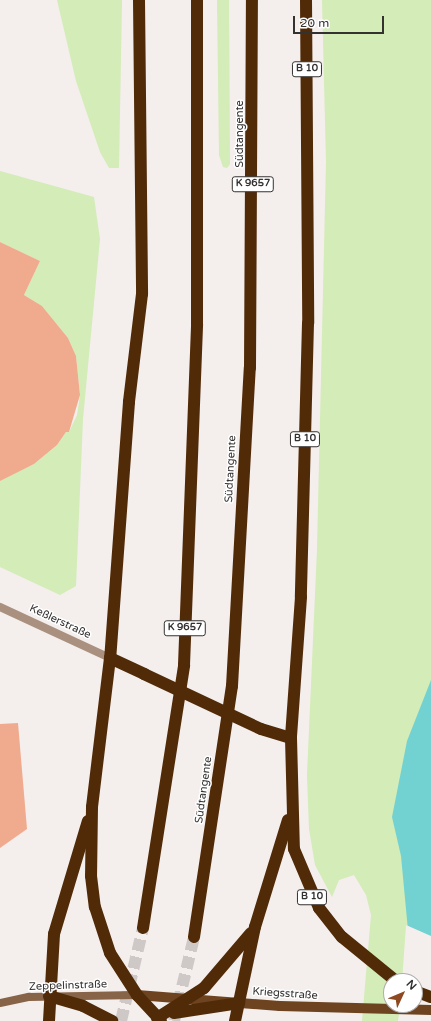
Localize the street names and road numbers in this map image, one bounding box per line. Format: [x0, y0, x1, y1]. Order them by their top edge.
road number: B 10 [291, 61, 323, 77]
street label: Südtangente [233, 100, 247, 168]
road number: K 9657 [231, 176, 275, 192]
road number: B 10 [289, 431, 321, 447]
street label: Südtangente [223, 435, 239, 503]
street label: Keßlerstraße [27, 602, 93, 642]
road number: K 9657 [163, 620, 207, 636]
street label: Südtangente [193, 756, 215, 824]
road number: B 10 [296, 889, 328, 905]
street label: Zeppelinstraße [29, 978, 107, 994]
street label: Kriegsstraße [252, 985, 318, 1003]

